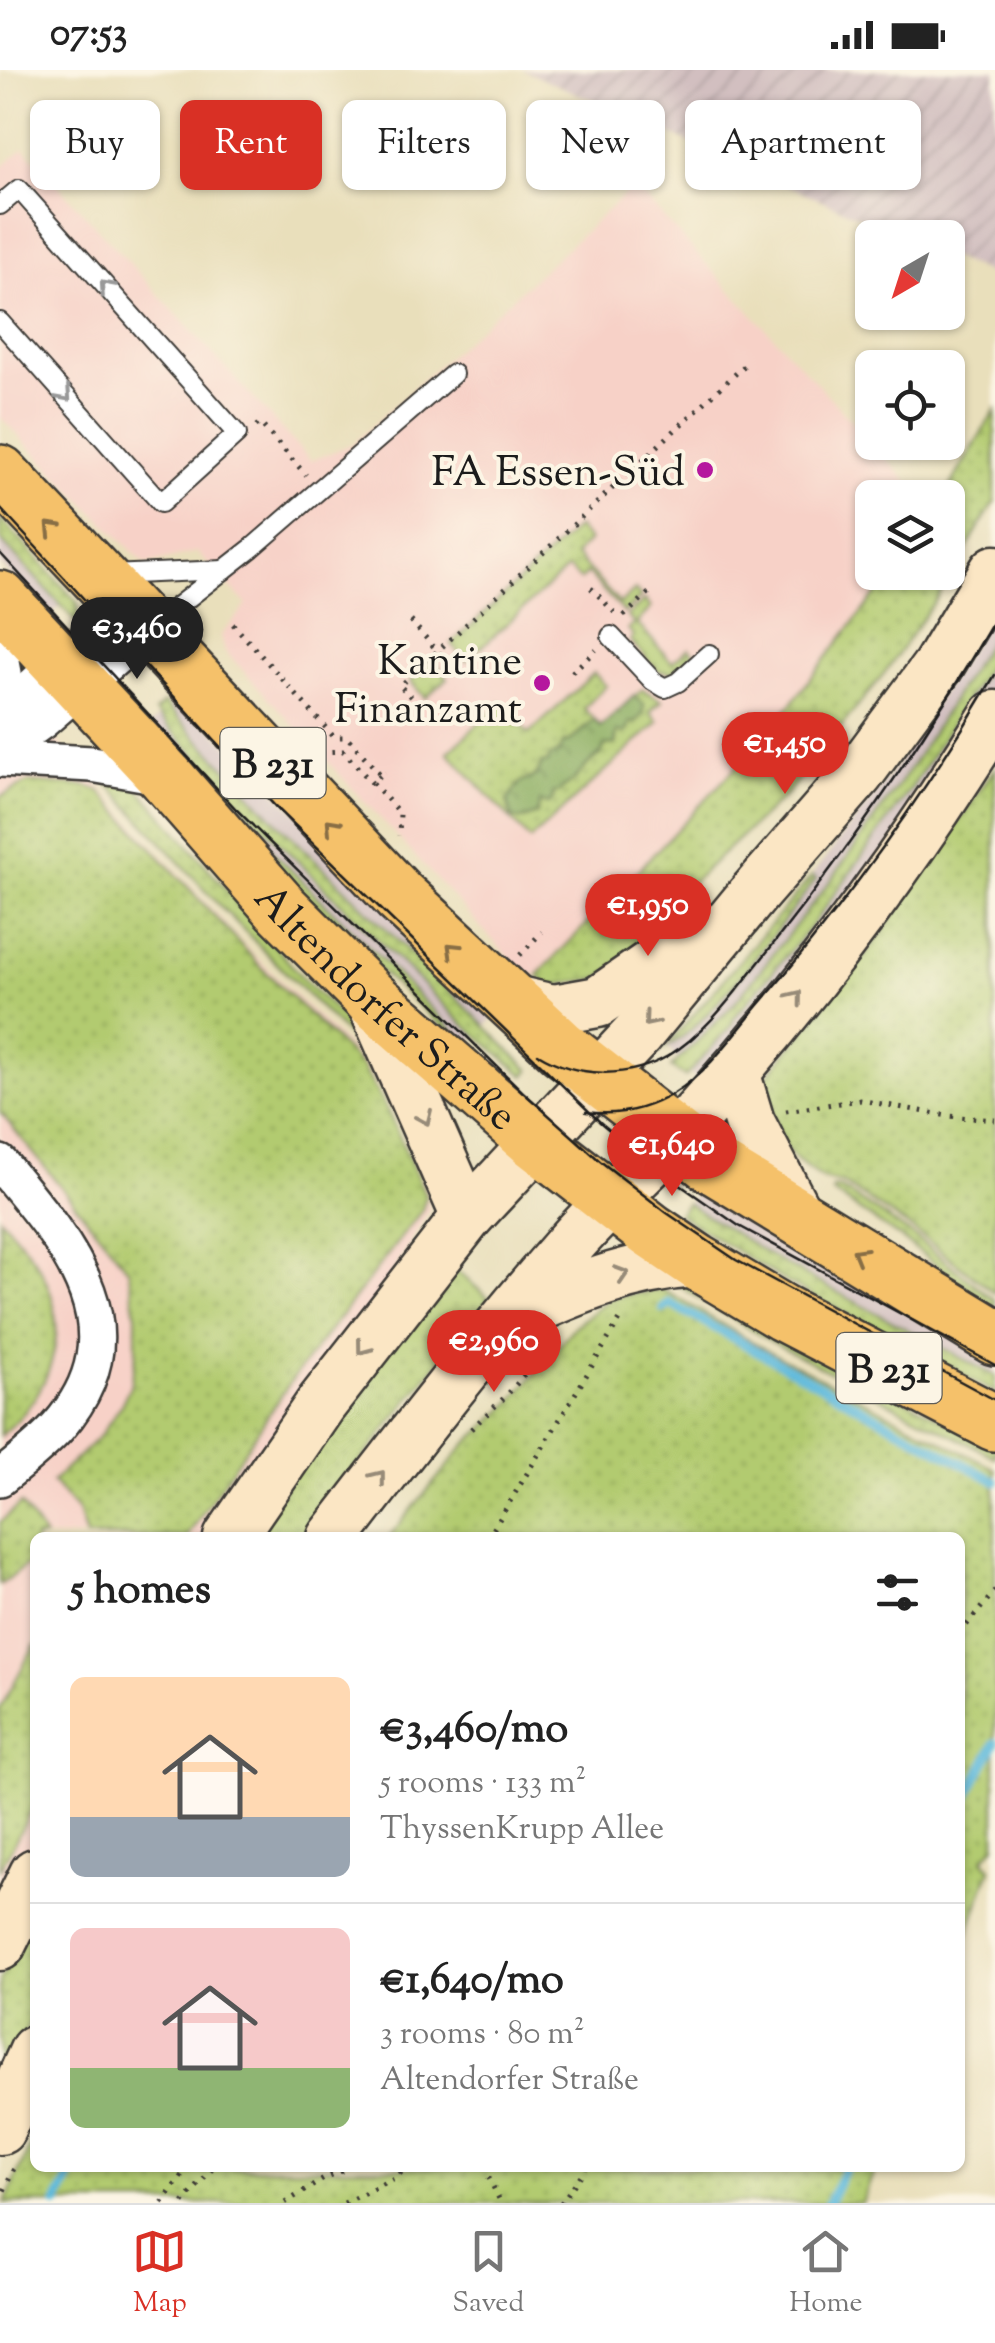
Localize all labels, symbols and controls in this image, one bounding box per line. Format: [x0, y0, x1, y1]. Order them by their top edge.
text: 07:53 [50, 8, 127, 62]
chip: Buy [30, 100, 160, 190]
chip: Rent [180, 100, 322, 190]
chip: Filters [342, 100, 506, 190]
chip: New [526, 100, 665, 190]
chip: Apartment [685, 100, 921, 190]
north arrow [855, 220, 965, 330]
map controls [855, 220, 965, 590]
one-way arrow [99, 280, 117, 299]
button: locate [855, 350, 965, 460]
one-way arrow [53, 383, 71, 402]
place label: FA Essen-Süd [432, 445, 685, 505]
marker: FA Essen-Süd [694, 459, 716, 481]
button: layers [855, 480, 965, 590]
one-way arrow [46, 521, 64, 540]
pin: €3,460 [56, 597, 218, 682]
text: €3,460 [92, 606, 182, 652]
place label: Kantine Finanzamt [335, 634, 522, 742]
marker: Kantine Finanzamt [531, 672, 553, 694]
pin: €1,450 [704, 712, 866, 797]
text: €1,450 [744, 721, 826, 767]
road number: B 231 [220, 728, 326, 798]
one-way arrow [326, 818, 344, 836]
street label: Altendorfer Straße [238, 872, 528, 1147]
pin: €1,950 [567, 874, 729, 959]
text: €1,950 [607, 883, 689, 929]
one-way arrow [447, 943, 465, 961]
one-way arrow [784, 990, 802, 1008]
one-way arrow [643, 1009, 661, 1027]
one-way arrow [412, 1108, 432, 1126]
pin: €1,640 [591, 1114, 753, 1199]
text: €1,640 [629, 1123, 715, 1169]
one-way arrow [852, 1247, 870, 1267]
one-way arrow [612, 1265, 629, 1285]
pin: €2,960 [413, 1310, 575, 1395]
text: €2,960 [449, 1319, 539, 1365]
road number: B 231 [836, 1333, 942, 1403]
one-way arrow [357, 1337, 374, 1355]
one-way arrow [368, 1470, 385, 1488]
text: 5 homes [70, 1562, 211, 1622]
icon: filters [870, 1565, 925, 1620]
text: €3,460/mo [380, 1701, 568, 1761]
icon: home [150, 1717, 270, 1837]
text: 5 rooms · 133 m² [380, 1761, 586, 1807]
text: ThyssenKrupp Allee [380, 1807, 664, 1853]
text: €1,640/mo [380, 1952, 564, 2012]
icon: home [150, 1968, 270, 2088]
text: 3 rooms · 80 m² [380, 2012, 584, 2058]
text: Altendorfer Straße [380, 2058, 639, 2104]
tab: Map [132, 2224, 187, 2324]
tab: Saved [452, 2224, 524, 2324]
tab: Home [789, 2224, 863, 2324]

